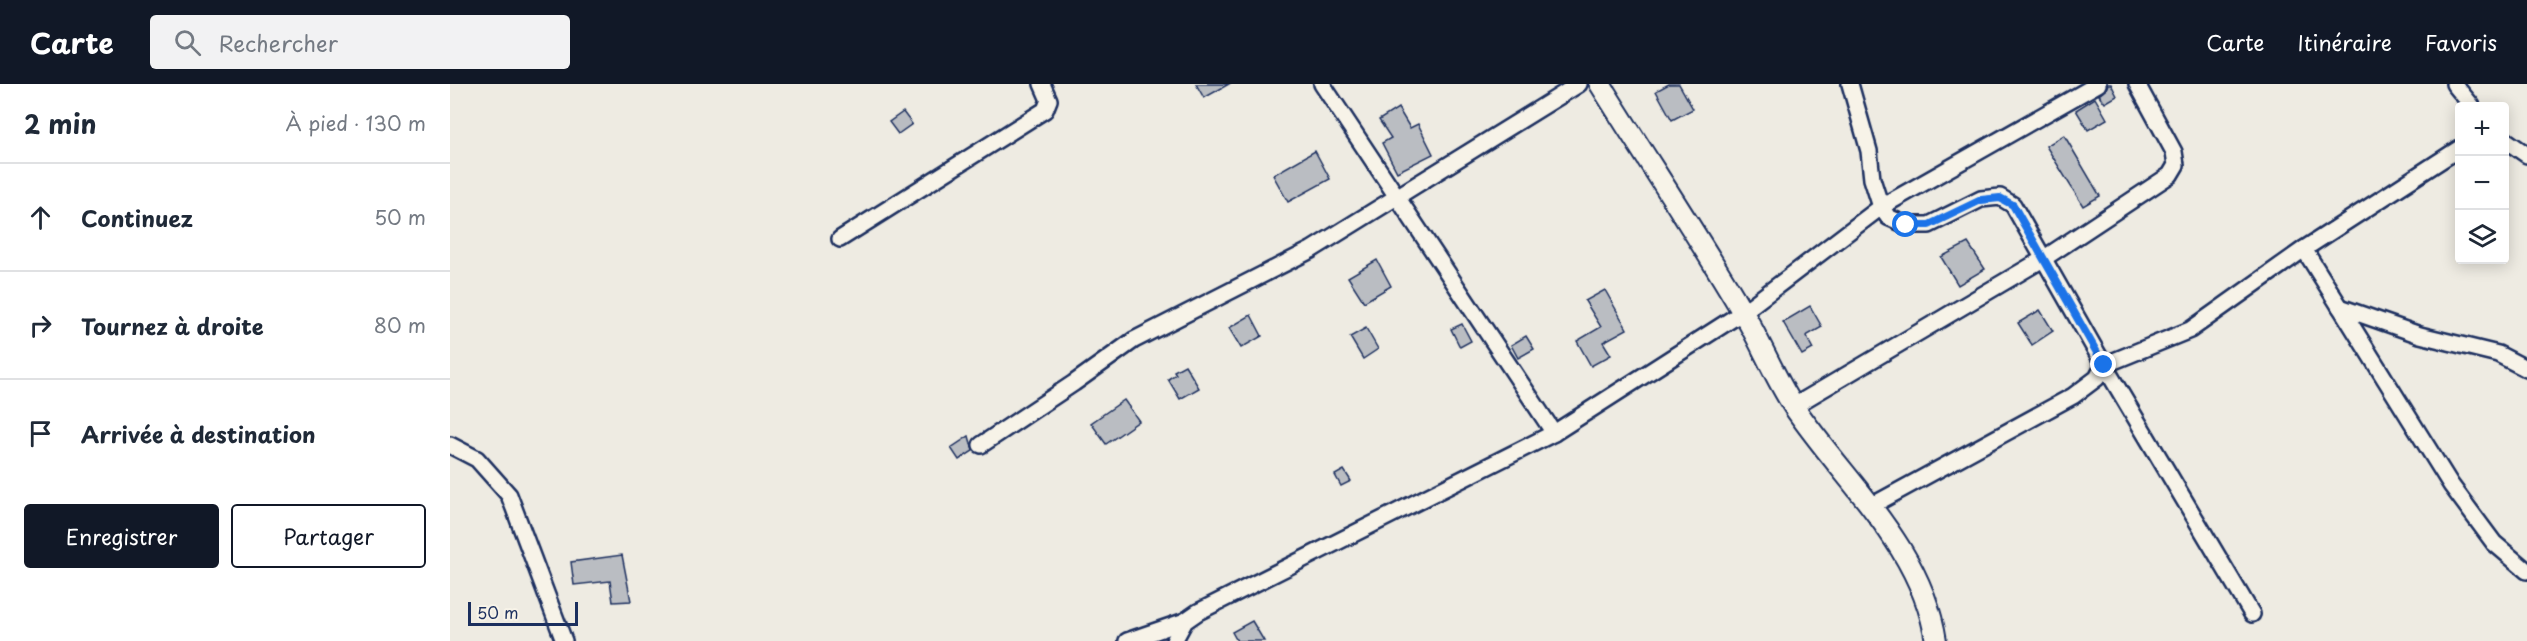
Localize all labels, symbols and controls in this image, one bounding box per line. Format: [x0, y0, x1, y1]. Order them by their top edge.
search box [150, 15, 570, 69]
text: Carte [30, 21, 114, 64]
icon: search [171, 26, 204, 59]
text: Rechercher [219, 26, 338, 59]
text: Carte [2206, 26, 2265, 58]
text: Itinéraire [2298, 26, 2392, 58]
text: Favoris [2425, 26, 2497, 58]
map controls [2455, 102, 2509, 264]
button: + [2455, 102, 2509, 156]
text: 2 min [24, 104, 97, 143]
text: À pied · 130 m [285, 108, 426, 138]
button: − [2455, 156, 2509, 210]
icon: ahead [24, 201, 57, 234]
text: Continuez [81, 201, 193, 234]
text: 50 m [374, 202, 426, 232]
button: layers [2455, 210, 2509, 264]
route start [1892, 211, 1918, 237]
icon: right [24, 309, 57, 342]
text: Tournez à droite [81, 309, 264, 342]
text: 80 m [374, 310, 426, 340]
route end [2090, 351, 2116, 377]
icon: arrive [24, 417, 57, 450]
text: Arrivée à destination [81, 417, 315, 450]
button: Enregistrer [24, 504, 219, 568]
button: Partager [231, 504, 426, 568]
scale bar [468, 599, 578, 626]
text: 50 m [477, 600, 518, 624]

